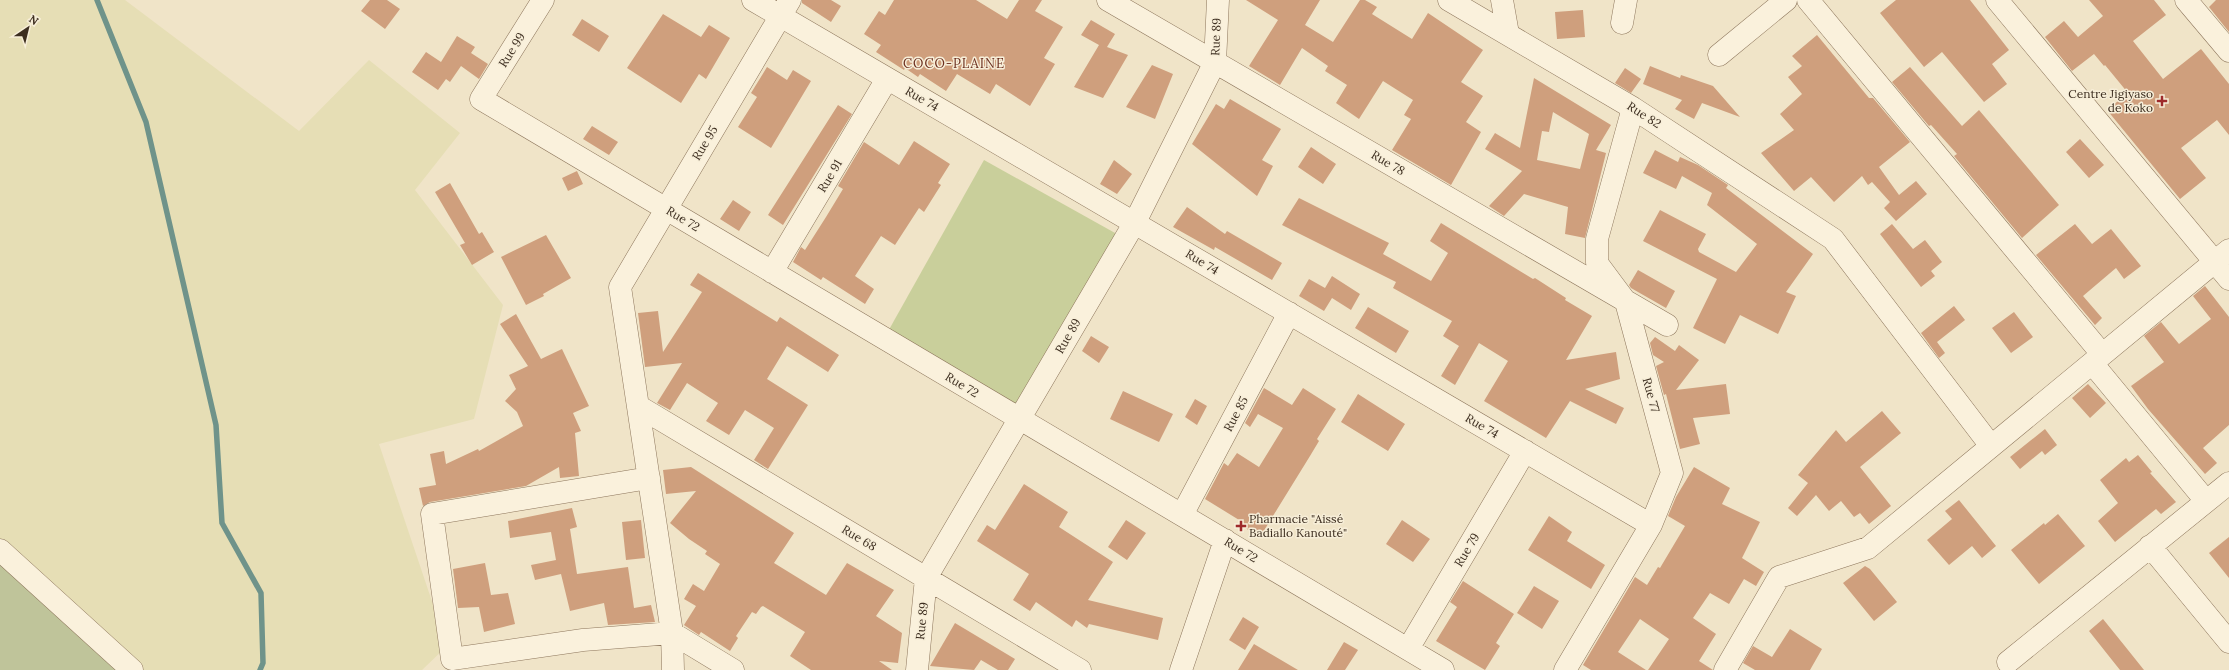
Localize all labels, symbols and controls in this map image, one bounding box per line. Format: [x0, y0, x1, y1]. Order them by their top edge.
north arrow [8, 8, 48, 48]
text: N [26, 12, 42, 28]
street label: Rue 89 [1207, 18, 1224, 56]
street label: Rue 99 [495, 29, 528, 70]
district label: COCO-PLAINE [903, 55, 1005, 72]
street label: Rue 74 [903, 83, 942, 114]
place label: Centre Jigiyaso de Koko [2068, 86, 2153, 115]
marker: Centre Jigiyaso de Koko [2156, 95, 2168, 107]
street label: Rue 82 [1624, 98, 1664, 131]
street label: Rue 95 [688, 123, 721, 163]
street label: Rue 78 [1369, 147, 1408, 178]
street label: Rue 91 [814, 157, 845, 195]
street label: Rue 72 [664, 203, 703, 234]
street label: Rue 74 [1183, 246, 1222, 278]
street label: Rue 89 [1052, 316, 1084, 356]
street label: Rue 72 [943, 369, 982, 400]
street label: Rue 77 [1640, 376, 1663, 414]
street label: Rue 85 [1220, 394, 1251, 434]
street label: Rue 74 [1463, 410, 1502, 441]
place label: Pharmacie "Aissé Badiallo Kanouté" [1249, 511, 1347, 540]
street label: Rue 68 [839, 521, 880, 554]
marker: Pharmacie "Aissé Badiallo Kanouté" [1236, 521, 1246, 531]
street label: Rue 79 [1451, 530, 1483, 569]
street label: Rue 72 [1222, 534, 1261, 565]
street label: Rue 89 [912, 601, 931, 641]

